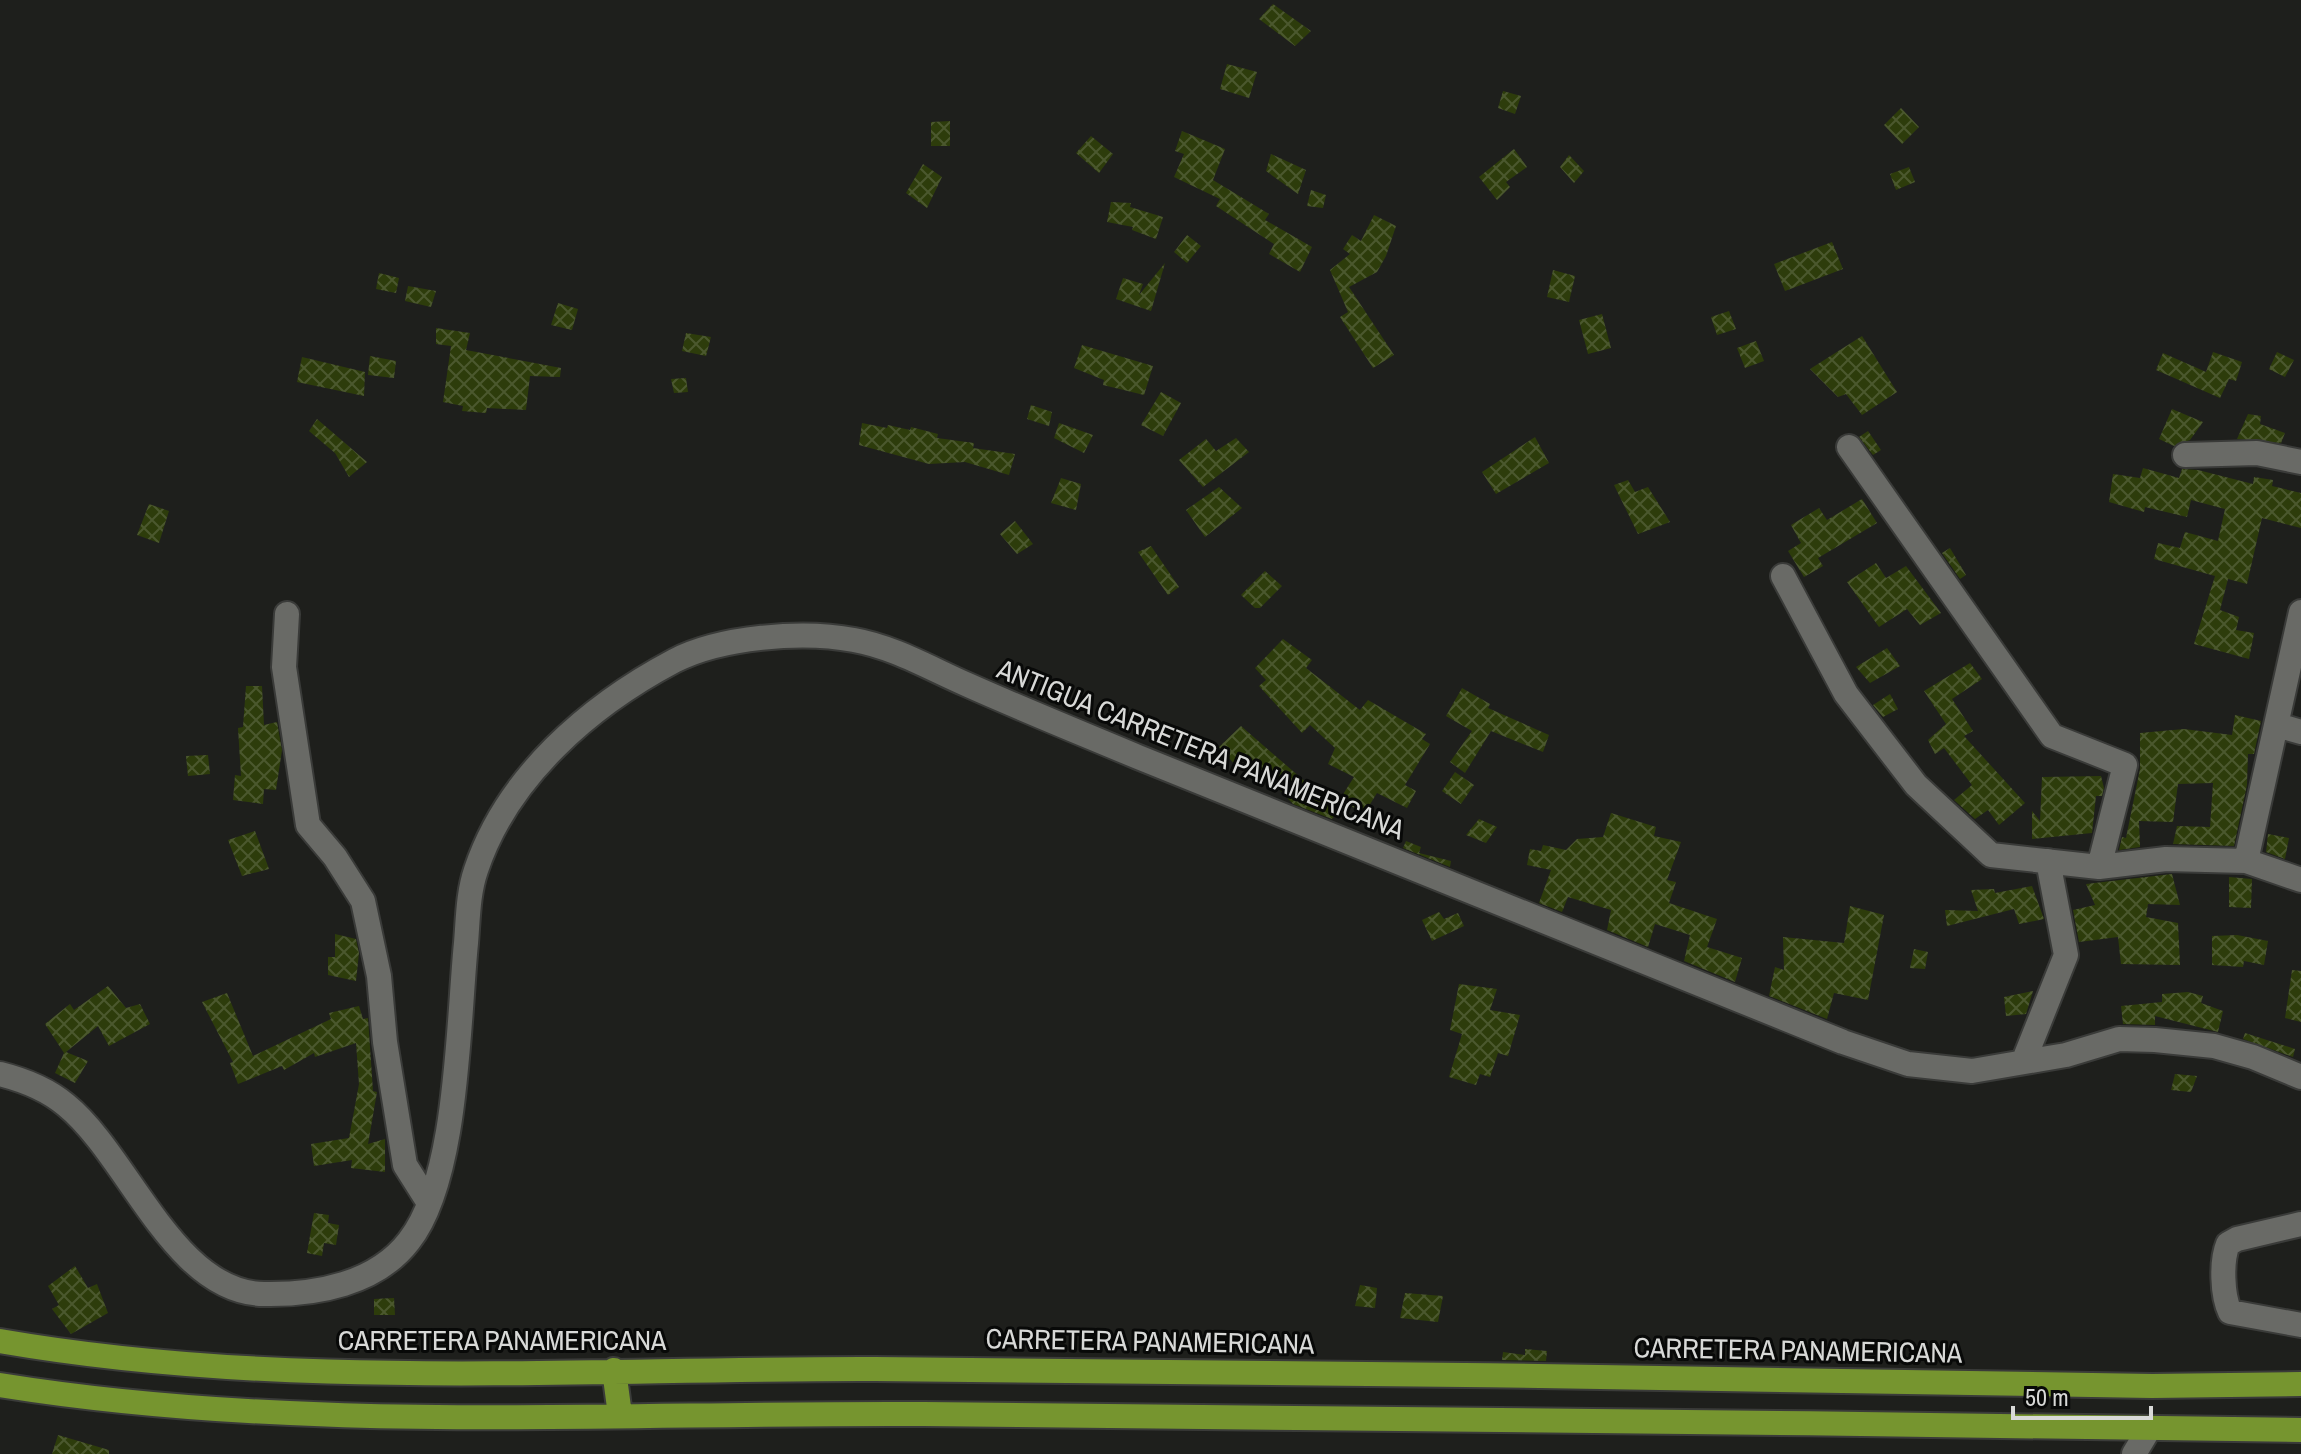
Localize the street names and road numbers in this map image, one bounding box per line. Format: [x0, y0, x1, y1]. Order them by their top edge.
street label: ANTIGUA CARRETERA PANAMERICANA [991, 649, 1411, 849]
street label: CARRETERA PANAMERICANA [985, 1319, 1315, 1363]
street label: CARRETERA PANAMERICANA [338, 1321, 667, 1359]
street label: CARRETERA PANAMERICANA [1633, 1328, 1963, 1372]

